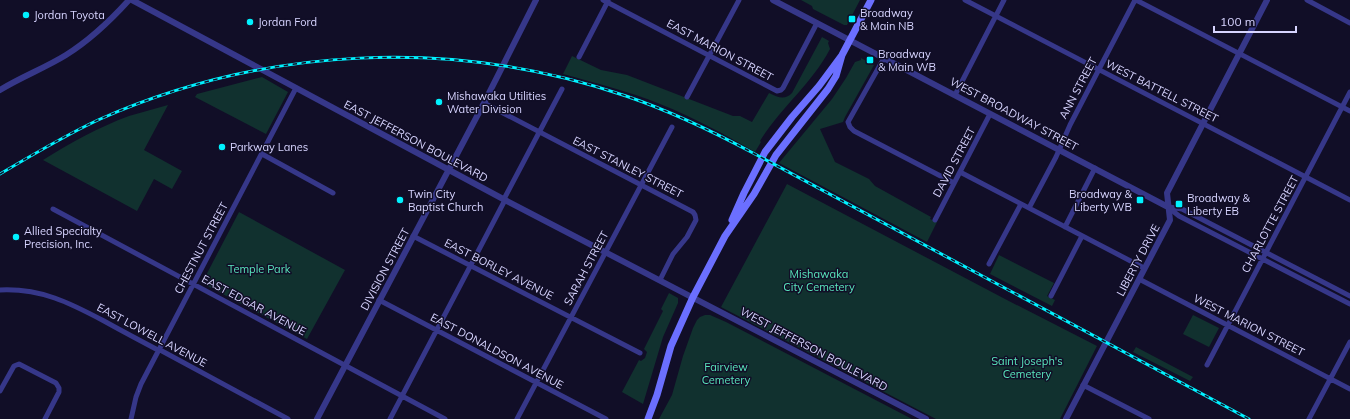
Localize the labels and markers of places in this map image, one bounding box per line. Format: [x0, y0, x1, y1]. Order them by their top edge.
place label: Broadway & Main NB [860, 6, 914, 33]
place label: Jordan Toyota [34, 8, 105, 22]
marker: Jordan Toyota [21, 10, 31, 20]
marker: Broadway & Main NB [847, 14, 857, 24]
place label: Jordan Ford [258, 15, 317, 29]
marker: Jordan Ford [245, 17, 255, 27]
place label: Broadway & Main WB [878, 47, 936, 74]
marker: Broadway & Main WB [865, 55, 875, 65]
place label: Mishawaka Utilities Water Division [447, 89, 546, 116]
marker: Mishawaka Utilities Water Division [434, 97, 444, 107]
place label: Parkway Lanes [230, 140, 308, 154]
marker: Parkway Lanes [217, 142, 227, 152]
place label: Twin City Baptist Church [408, 187, 483, 214]
place label: Broadway & Liberty WB [1069, 187, 1133, 214]
place label: Broadway & Liberty EB [1187, 191, 1251, 218]
marker: Twin City Baptist Church [395, 195, 405, 205]
marker: Broadway & Liberty WB [1135, 195, 1145, 205]
marker: Broadway & Liberty EB [1174, 199, 1184, 209]
place label: Allied Specialty Precision, Inc. [24, 224, 102, 251]
marker: Allied Specialty Precision, Inc. [11, 232, 21, 242]

